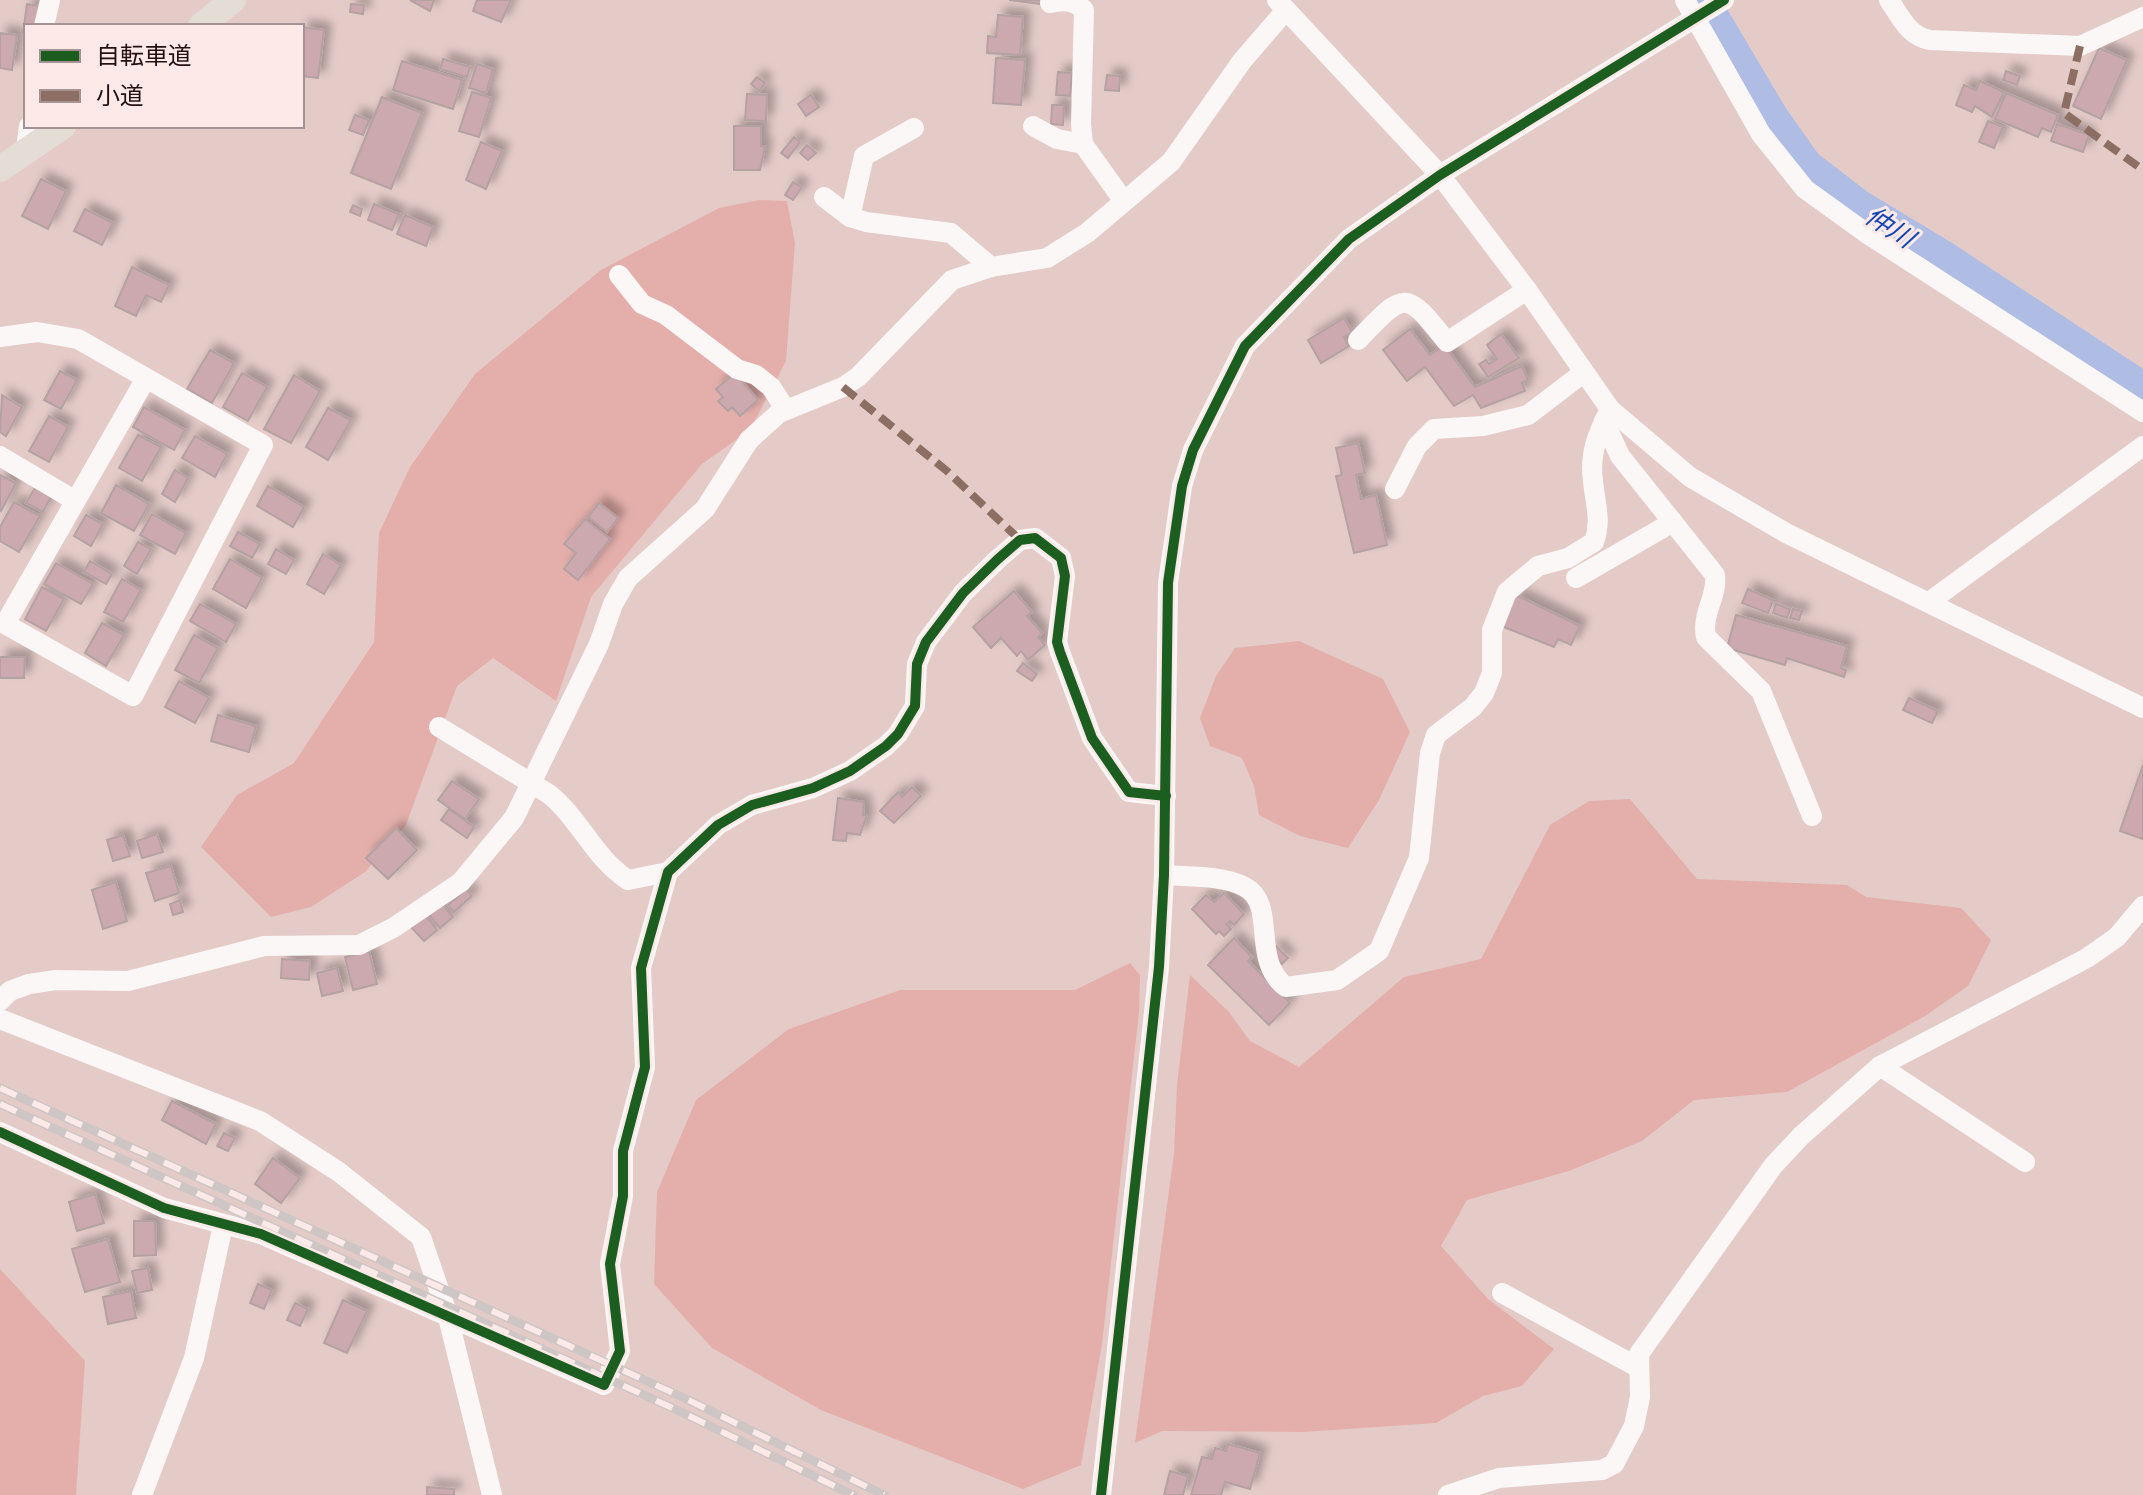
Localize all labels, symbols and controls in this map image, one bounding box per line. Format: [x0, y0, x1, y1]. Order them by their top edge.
legend [24, 24, 304, 128]
text: 自転車道 [96, 41, 192, 70]
text: 小道 [96, 81, 144, 110]
water label: 仲川 [1859, 199, 1923, 256]

